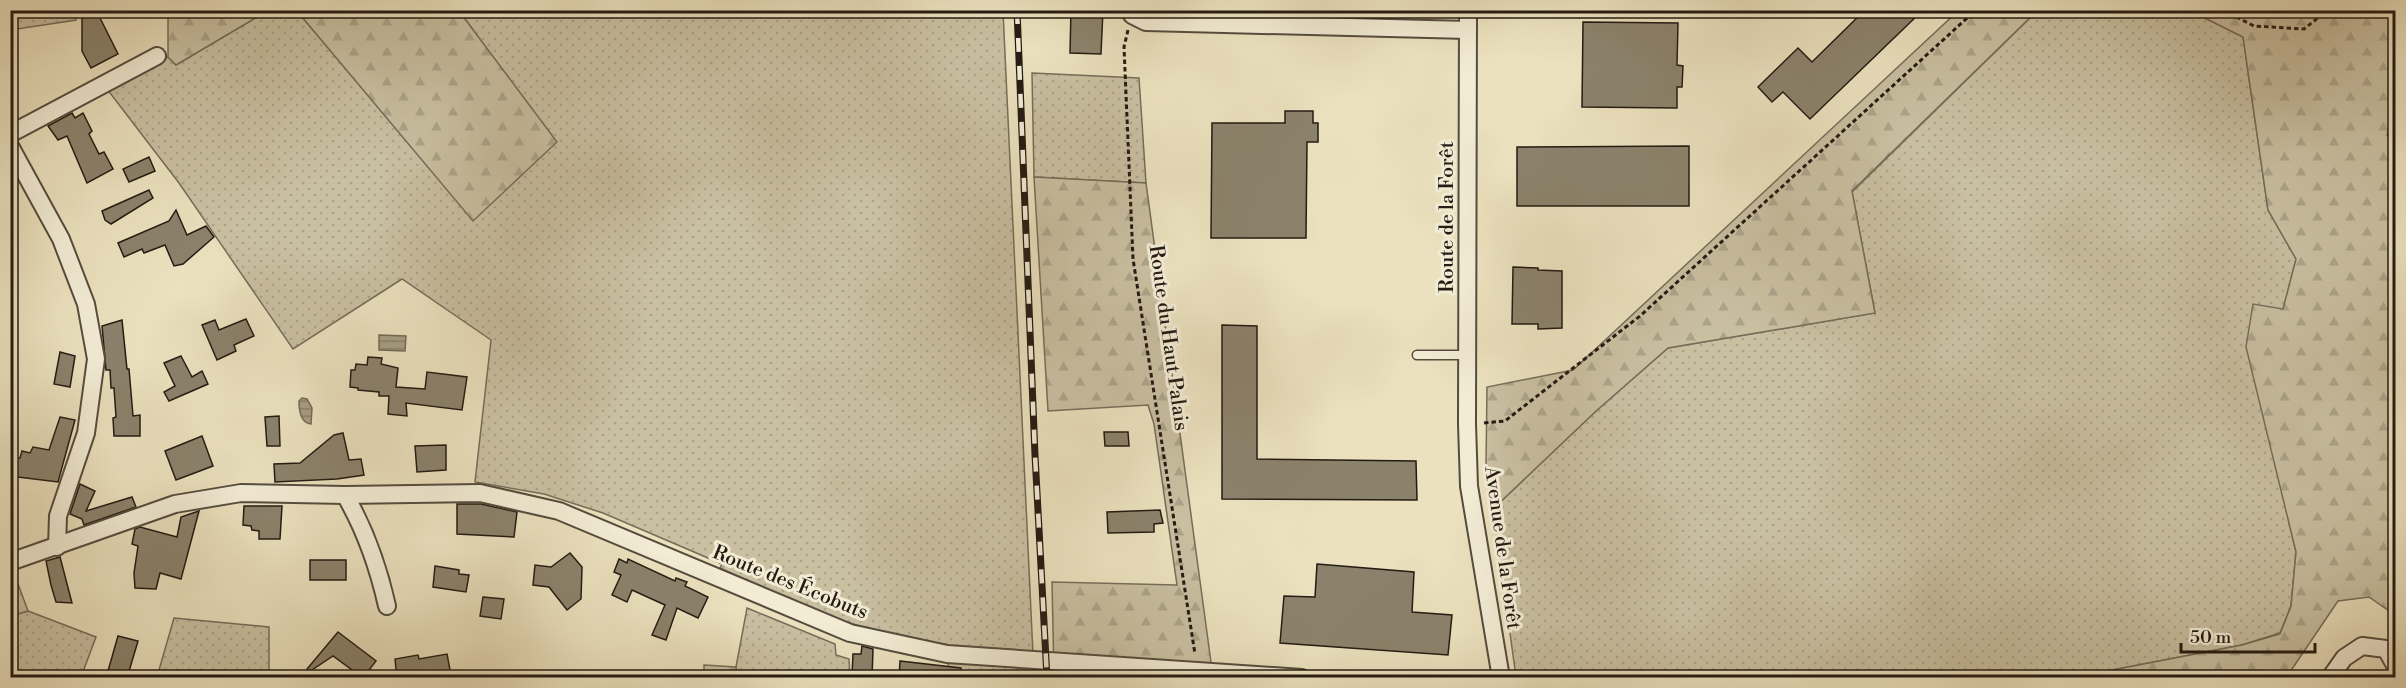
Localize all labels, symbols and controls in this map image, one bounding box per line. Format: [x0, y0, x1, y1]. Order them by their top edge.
street label: Route de la Forêt [1435, 141, 1460, 293]
street label: Route du Haut Palais [1143, 244, 1193, 432]
street label: Avenue de la Forêt [1478, 464, 1526, 631]
street label: Route des Écobuts [709, 539, 872, 626]
scale bar [2181, 616, 2314, 654]
text: 50 m [2190, 626, 2232, 649]

